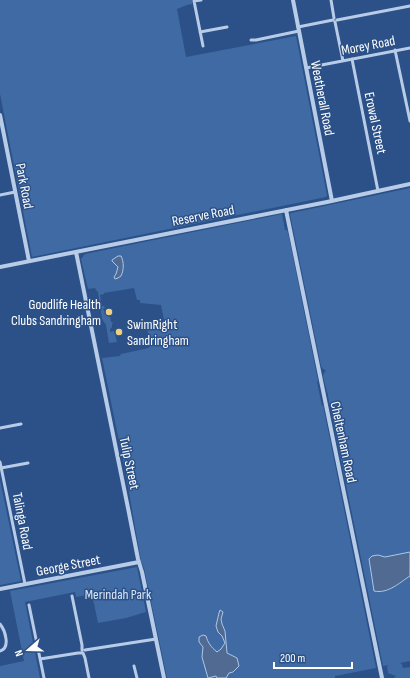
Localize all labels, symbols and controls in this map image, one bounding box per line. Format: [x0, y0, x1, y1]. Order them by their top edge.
street label: Morey Road [340, 32, 397, 59]
street label: Weatherall Road [307, 59, 338, 137]
street label: Erowal Street [361, 91, 390, 156]
street label: Park Road [12, 162, 37, 210]
street label: Reserve Road [170, 201, 236, 230]
place label: Goodlife Health Clubs Sandringham [11, 296, 101, 329]
marker: Goodlife Health Clubs Sandringham [104, 307, 114, 317]
place label: SwimRight Sandringham [127, 316, 189, 349]
marker: SwimRight Sandringham [114, 327, 124, 337]
street label: Cheltenham Road [327, 400, 360, 484]
street label: Tulip Street [116, 435, 143, 491]
street label: Talinga Road [9, 491, 36, 551]
street label: George Street [35, 551, 102, 580]
park label: Merindah Park [85, 586, 152, 603]
north arrow [8, 630, 48, 670]
scale bar [274, 644, 352, 670]
text: N [12, 648, 26, 658]
text: 200 m [280, 651, 306, 666]

